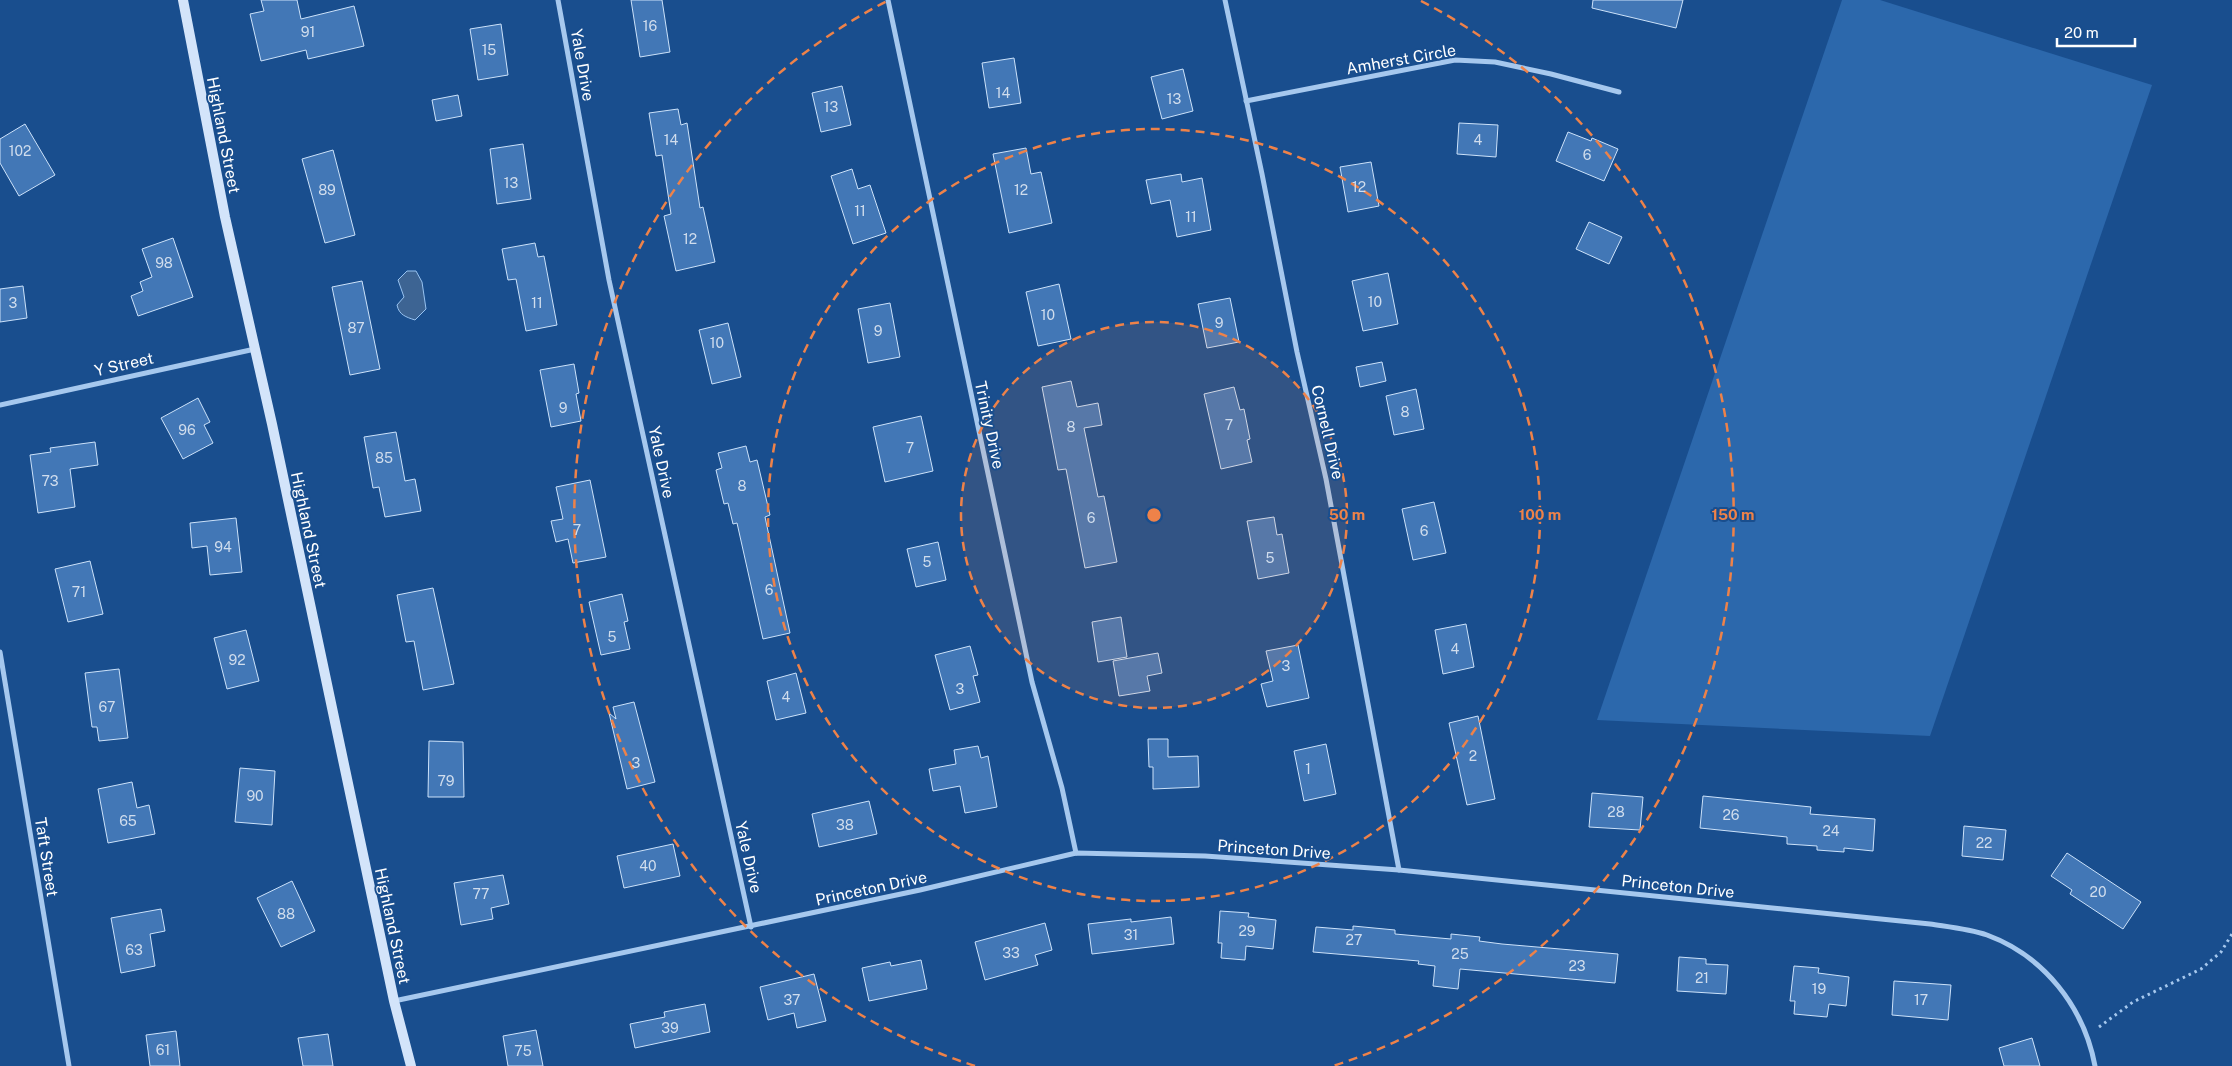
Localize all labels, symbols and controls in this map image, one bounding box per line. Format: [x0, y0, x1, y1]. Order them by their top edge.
scale bar [2057, 15, 2134, 47]
house number: 16 [643, 18, 657, 34]
house number: 91 [301, 24, 315, 40]
text: 20 m [2064, 24, 2099, 41]
street label: Yale Drive [567, 27, 598, 103]
street label: Amherst Circle [1345, 40, 1457, 78]
house number: 15 [482, 42, 496, 58]
street label: Highland Street [203, 75, 244, 195]
house number: 14 [996, 85, 1010, 101]
house number: 13 [1167, 91, 1181, 107]
house number: 13 [824, 99, 838, 115]
house number: 14 [664, 132, 678, 148]
house number: 4 [1474, 132, 1483, 148]
house number: 102 [9, 143, 31, 159]
house number: 6 [1583, 147, 1592, 163]
house number: 13 [504, 175, 518, 191]
house number: 12 [1352, 179, 1366, 195]
house number: 89 [318, 182, 336, 198]
house number: 12 [1014, 182, 1028, 198]
house number: 11 [854, 203, 866, 219]
house number: 11 [1185, 209, 1197, 225]
house number: 12 [683, 231, 697, 247]
house number: 98 [155, 255, 173, 271]
house number: 10 [1368, 294, 1382, 310]
house number: 3 [9, 295, 18, 311]
house number: 11 [531, 295, 543, 311]
house number: 10 [1041, 307, 1055, 323]
house number: 9 [1215, 315, 1224, 331]
house number: 87 [347, 320, 365, 336]
house number: 9 [874, 323, 883, 339]
house number: 10 [710, 335, 724, 351]
street label: Y Street [93, 348, 156, 381]
street label: Trinity Drive [971, 379, 1008, 471]
street label: Cornell Drive [1307, 383, 1348, 481]
house number: 9 [559, 400, 568, 416]
house number: 8 [1400, 404, 1410, 420]
house number: 7 [1225, 417, 1233, 433]
house number: 8 [1066, 419, 1076, 435]
house number: 96 [178, 422, 196, 438]
street label: Yale Drive [645, 424, 678, 500]
house number: 7 [906, 440, 914, 456]
house number: 85 [375, 450, 393, 466]
street label: Highland Street [287, 470, 330, 590]
house number: 73 [42, 473, 59, 489]
house number: 8 [737, 478, 747, 494]
centre of rings [1145, 506, 1163, 524]
text: 50 m [1329, 506, 1365, 523]
text: 100 m [1519, 506, 1561, 523]
text: 150 m [1711, 506, 1755, 523]
house number: 6 [1087, 510, 1096, 526]
house number: 7 [573, 522, 581, 538]
house number: 6 [1420, 523, 1429, 539]
house number: 94 [214, 539, 232, 555]
house number: 5 [1266, 550, 1275, 566]
house number: 5 [923, 554, 932, 570]
house number: 6 [765, 582, 774, 598]
house number: 71 [72, 584, 86, 600]
house number: 5 [608, 629, 617, 645]
house number: 4 [1451, 641, 1460, 657]
house number: 92 [228, 652, 246, 668]
house number: 3 [1282, 658, 1291, 674]
house number: 3 [956, 681, 965, 697]
house number: 4 [782, 689, 791, 705]
house number: 67 [99, 699, 115, 715]
house number: 2 [1469, 748, 1477, 764]
house number: 3 [632, 755, 641, 771]
house number: 1 [1305, 761, 1311, 777]
house number: 79 [438, 773, 455, 789]
house number: 90 [246, 788, 264, 804]
house number: 28 [1607, 804, 1625, 820]
house number: 26 [1722, 807, 1740, 823]
house number: 65 [119, 813, 137, 829]
street label: Taft Street [31, 816, 62, 898]
house number: 38 [836, 817, 854, 833]
street label: Yale Drive [731, 819, 766, 895]
house number: 24 [1822, 823, 1840, 839]
house number: 22 [1976, 835, 1992, 851]
street label: Princeton Drive [1217, 836, 1331, 863]
house number: 40 [639, 858, 657, 874]
street label: Highland Street [371, 866, 414, 986]
street label: Princeton Drive [814, 867, 929, 910]
street label: Princeton Drive [1620, 871, 1735, 902]
house number: 20 [2090, 884, 2106, 900]
house number: 77 [473, 886, 490, 902]
house number: 88 [277, 906, 295, 922]
house number: 29 [1238, 923, 1256, 939]
house number: 31 [1124, 927, 1138, 943]
house number: 27 [1346, 932, 1362, 948]
house number: 63 [125, 942, 143, 958]
house number: 33 [1002, 945, 1020, 961]
house number: 25 [1451, 946, 1469, 962]
house number: 23 [1568, 958, 1586, 974]
house number: 21 [1695, 970, 1709, 986]
house number: 19 [1812, 981, 1826, 997]
house number: 37 [784, 992, 800, 1008]
house number: 17 [1914, 992, 1928, 1008]
house number: 39 [661, 1020, 679, 1036]
house number: 61 [156, 1042, 170, 1058]
house number: 75 [514, 1043, 532, 1059]

